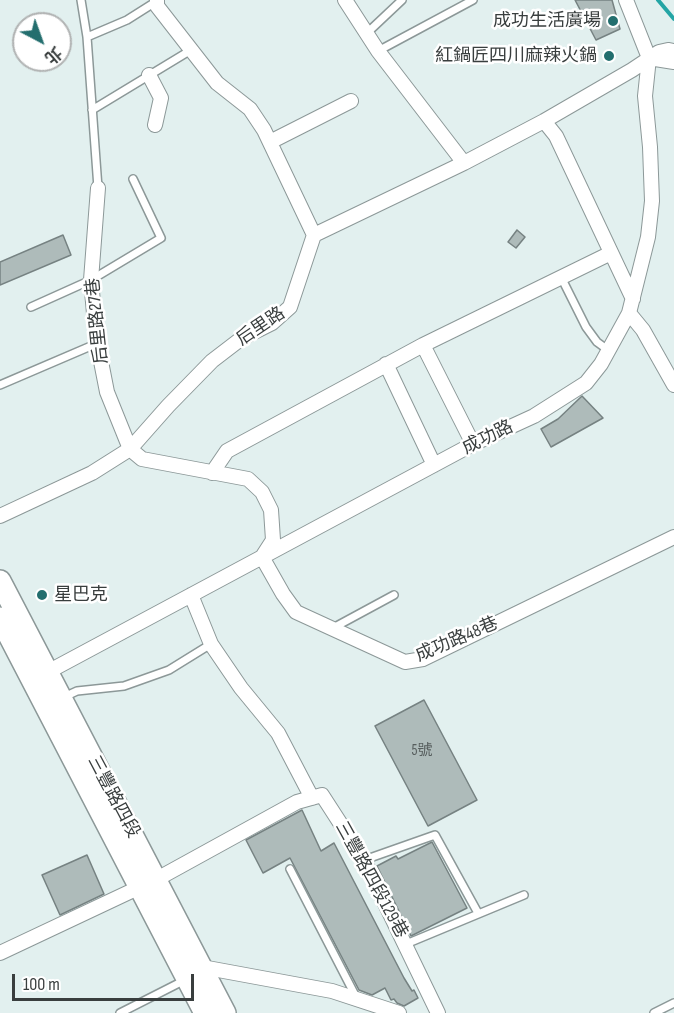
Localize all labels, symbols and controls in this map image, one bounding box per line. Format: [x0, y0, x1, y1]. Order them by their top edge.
place label: 成功生活廣場 [493, 10, 601, 32]
north arrow [12, 12, 72, 72]
marker: 成功生活廣場 [606, 14, 620, 28]
text: 北 [41, 42, 65, 67]
place label: 紅鍋匠四川麻辣火鍋 [435, 45, 597, 67]
marker: 紅鍋匠四川麻辣火鍋 [602, 49, 616, 63]
street label: 后里路27巷 [83, 277, 113, 365]
street label: 后里路 [233, 303, 289, 351]
street label: 成功路 [459, 416, 517, 460]
place label: 星巴克 [54, 584, 108, 606]
marker: 星巴克 [35, 588, 49, 602]
street label: 成功路48巷 [413, 613, 501, 667]
house number: 5號 [411, 742, 433, 760]
street label: 三豐路四段 [82, 752, 144, 842]
street label: 三豐路四段129巷 [330, 818, 412, 942]
scale bar [15, 962, 196, 1000]
text: 100 m [23, 974, 60, 995]

